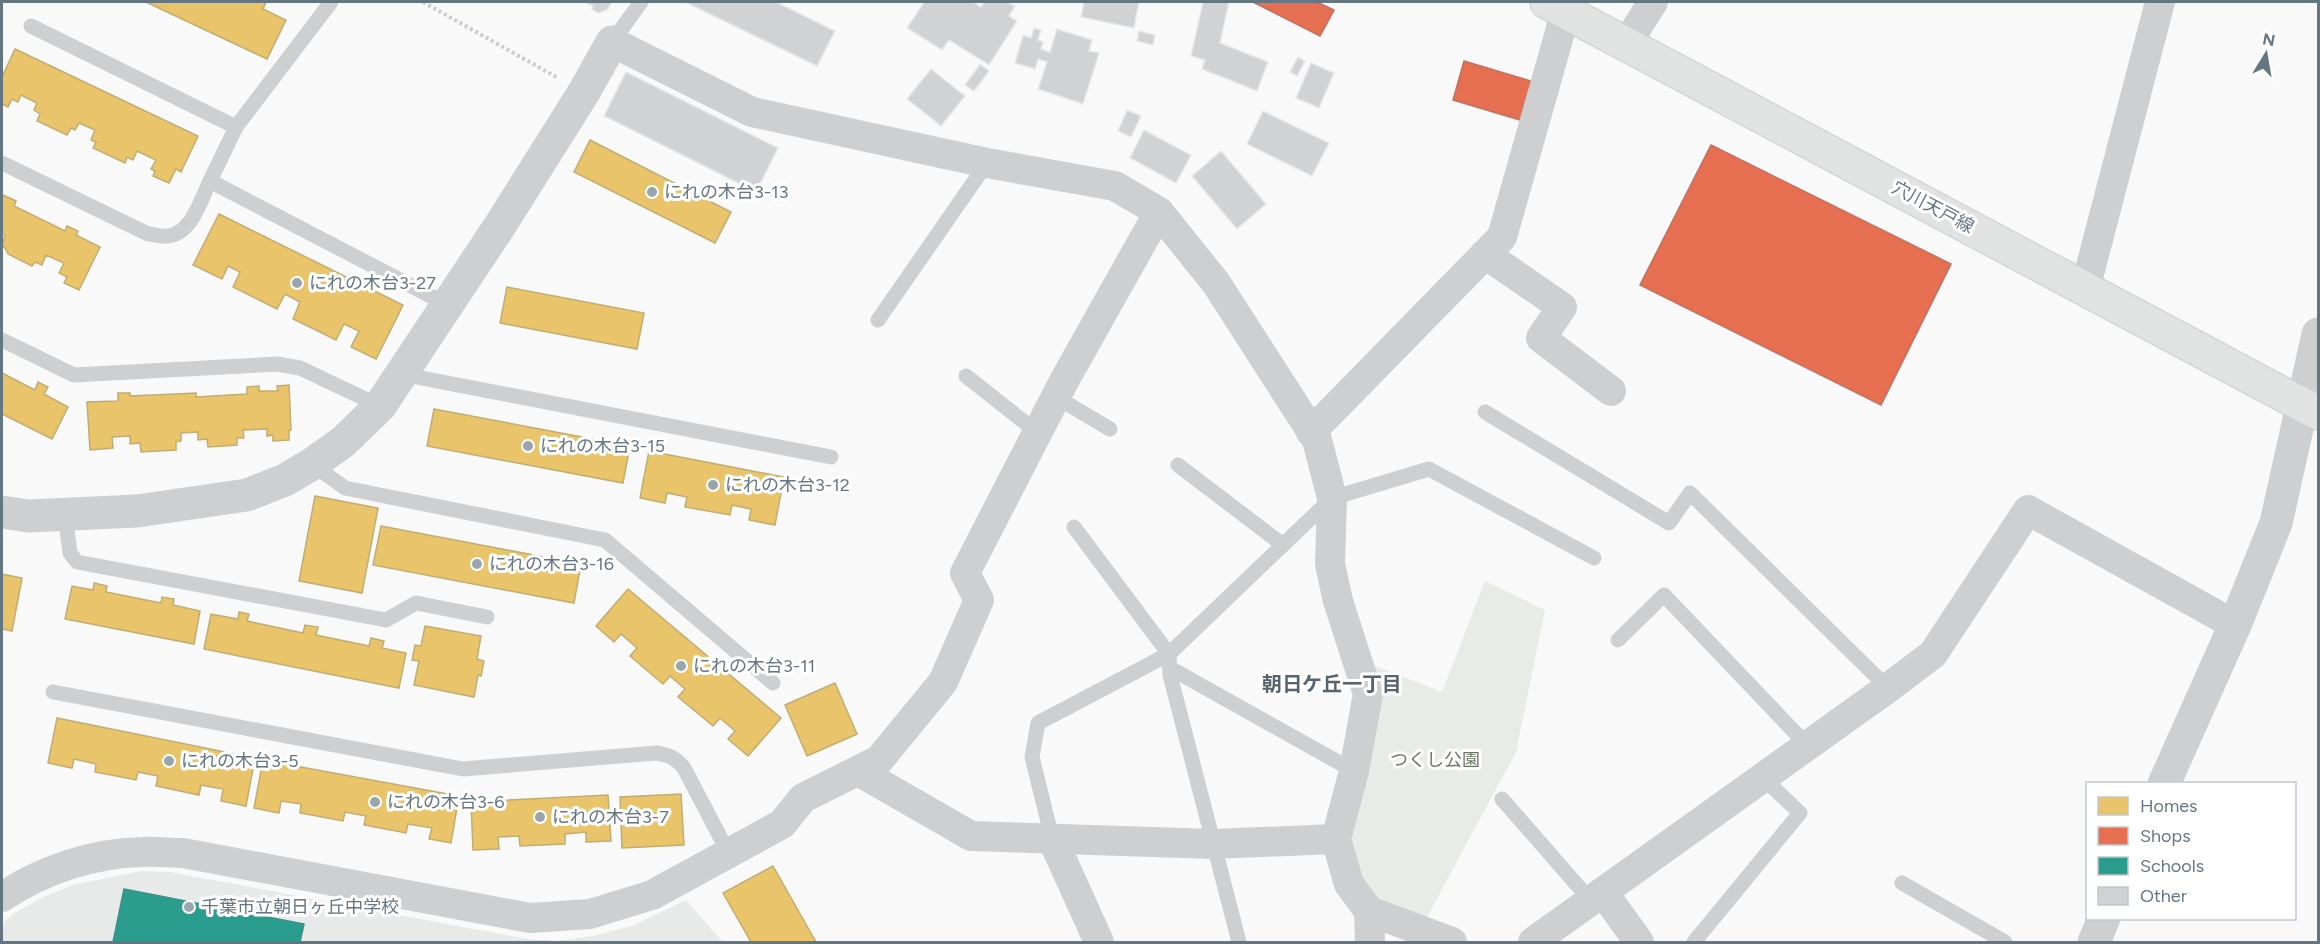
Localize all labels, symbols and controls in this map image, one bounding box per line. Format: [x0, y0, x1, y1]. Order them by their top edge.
north arrow [2236, 24, 2296, 84]
text: N [2261, 29, 2277, 50]
street label: 穴川天戸線 [1888, 176, 1978, 238]
place label: にれの木台3-13 [664, 181, 789, 203]
marker: にれの木台3-13 [645, 185, 659, 199]
place label: にれの木台3-27 [309, 272, 436, 294]
marker: にれの木台3-27 [290, 276, 304, 290]
place label: にれの木台3-15 [540, 435, 665, 457]
marker: にれの木台3-15 [521, 439, 535, 453]
place label: にれの木台3-12 [725, 474, 850, 496]
marker: にれの木台3-12 [706, 478, 720, 492]
place label: にれの木台3-16 [489, 553, 614, 575]
marker: にれの木台3-16 [470, 557, 484, 571]
place label: にれの木台3-11 [693, 655, 815, 677]
marker: にれの木台3-11 [674, 659, 688, 673]
district label: 朝日ケ丘一丁目 [1262, 672, 1402, 696]
park label: つくし公園 [1390, 749, 1480, 771]
place label: にれの木台3-5 [181, 750, 299, 772]
marker: にれの木台3-5 [162, 754, 176, 768]
legend [2086, 782, 2296, 920]
place label: にれの木台3-6 [387, 791, 505, 813]
marker: にれの木台3-6 [368, 795, 382, 809]
text: Homes [2140, 795, 2198, 817]
place label: にれの木台3-7 [552, 806, 669, 828]
marker: にれの木台3-7 [533, 810, 547, 824]
text: Shops [2140, 825, 2191, 847]
text: Schools [2140, 855, 2204, 877]
text: Other [2140, 885, 2187, 907]
place label: 千葉市立朝日ヶ丘中学校 [201, 896, 399, 918]
marker: 千葉市立朝日ヶ丘中学校 [182, 900, 196, 914]

